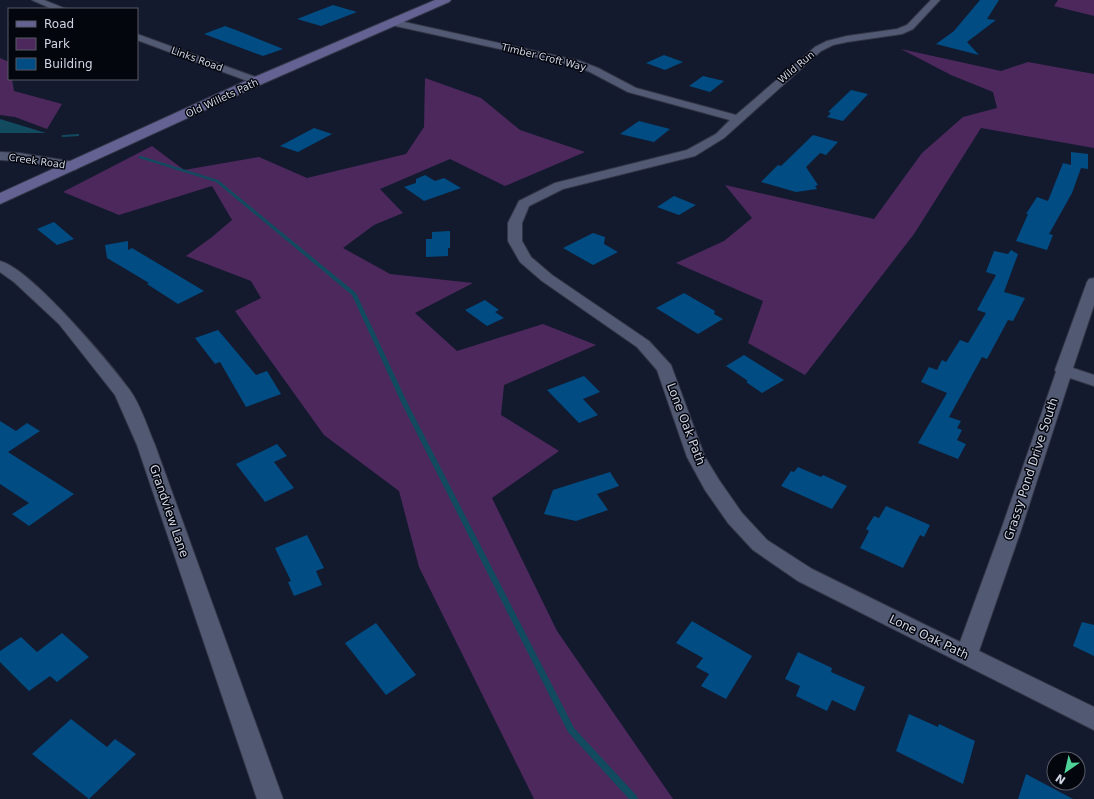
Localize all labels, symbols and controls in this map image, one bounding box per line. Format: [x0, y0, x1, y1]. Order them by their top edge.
legend [8, 8, 138, 80]
text: Road [44, 17, 74, 31]
text: Park [44, 37, 70, 51]
street label: Timber Croft Way [500, 41, 588, 73]
street label: Links Road [170, 45, 224, 73]
street label: Wild Run [776, 49, 816, 85]
text: Building [44, 57, 93, 71]
street label: Old Willets Path [184, 76, 260, 120]
street label: Creek Road [8, 152, 66, 170]
street label: Lone Oak Path [664, 381, 708, 467]
street label: Grassy Pond Drive South [1001, 396, 1061, 542]
street label: Grandview Lane [147, 463, 191, 559]
street label: Lone Oak Path [887, 612, 971, 662]
north arrow [1046, 751, 1086, 791]
text: N [1053, 771, 1068, 787]

